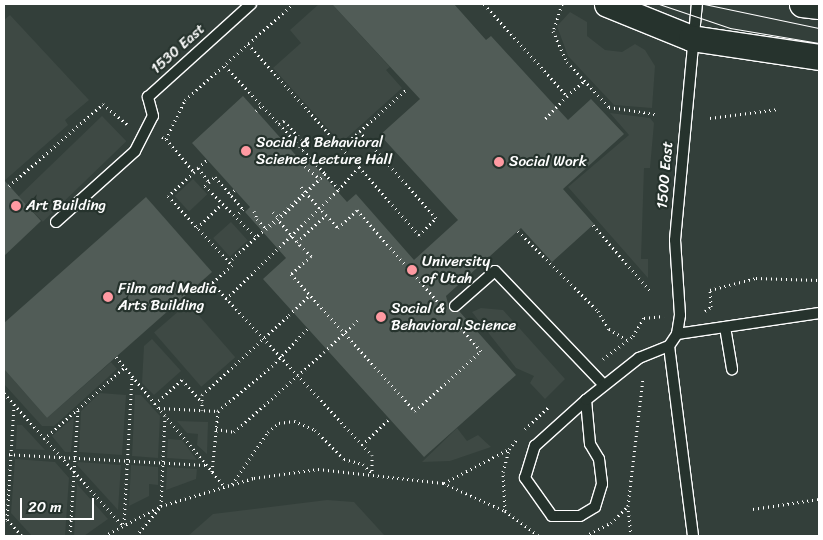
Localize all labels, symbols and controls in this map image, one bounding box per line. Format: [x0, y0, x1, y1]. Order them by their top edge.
street label: 1530 East [147, 20, 209, 78]
place label: Social & Behavioral Science Lecture Hall [256, 133, 392, 168]
street label: 1500 East [653, 140, 677, 210]
marker: Social & Behavioral Science Lecture Hall [240, 145, 252, 157]
place label: Social Work [509, 153, 587, 171]
marker: Social Work [493, 156, 505, 168]
place label: Art Building [26, 197, 106, 215]
marker: Art Building [10, 200, 22, 212]
place label: University of Utah [422, 252, 490, 287]
marker: University of Utah [406, 264, 418, 276]
place label: Film and Media Arts Building [118, 279, 217, 314]
marker: Film and Media Arts Building [102, 291, 114, 303]
place label: Social & Behavioral Science [391, 299, 516, 334]
marker: Social & Behavioral Science [375, 311, 387, 323]
scale bar [22, 488, 96, 520]
text: 20 m [28, 494, 62, 520]

